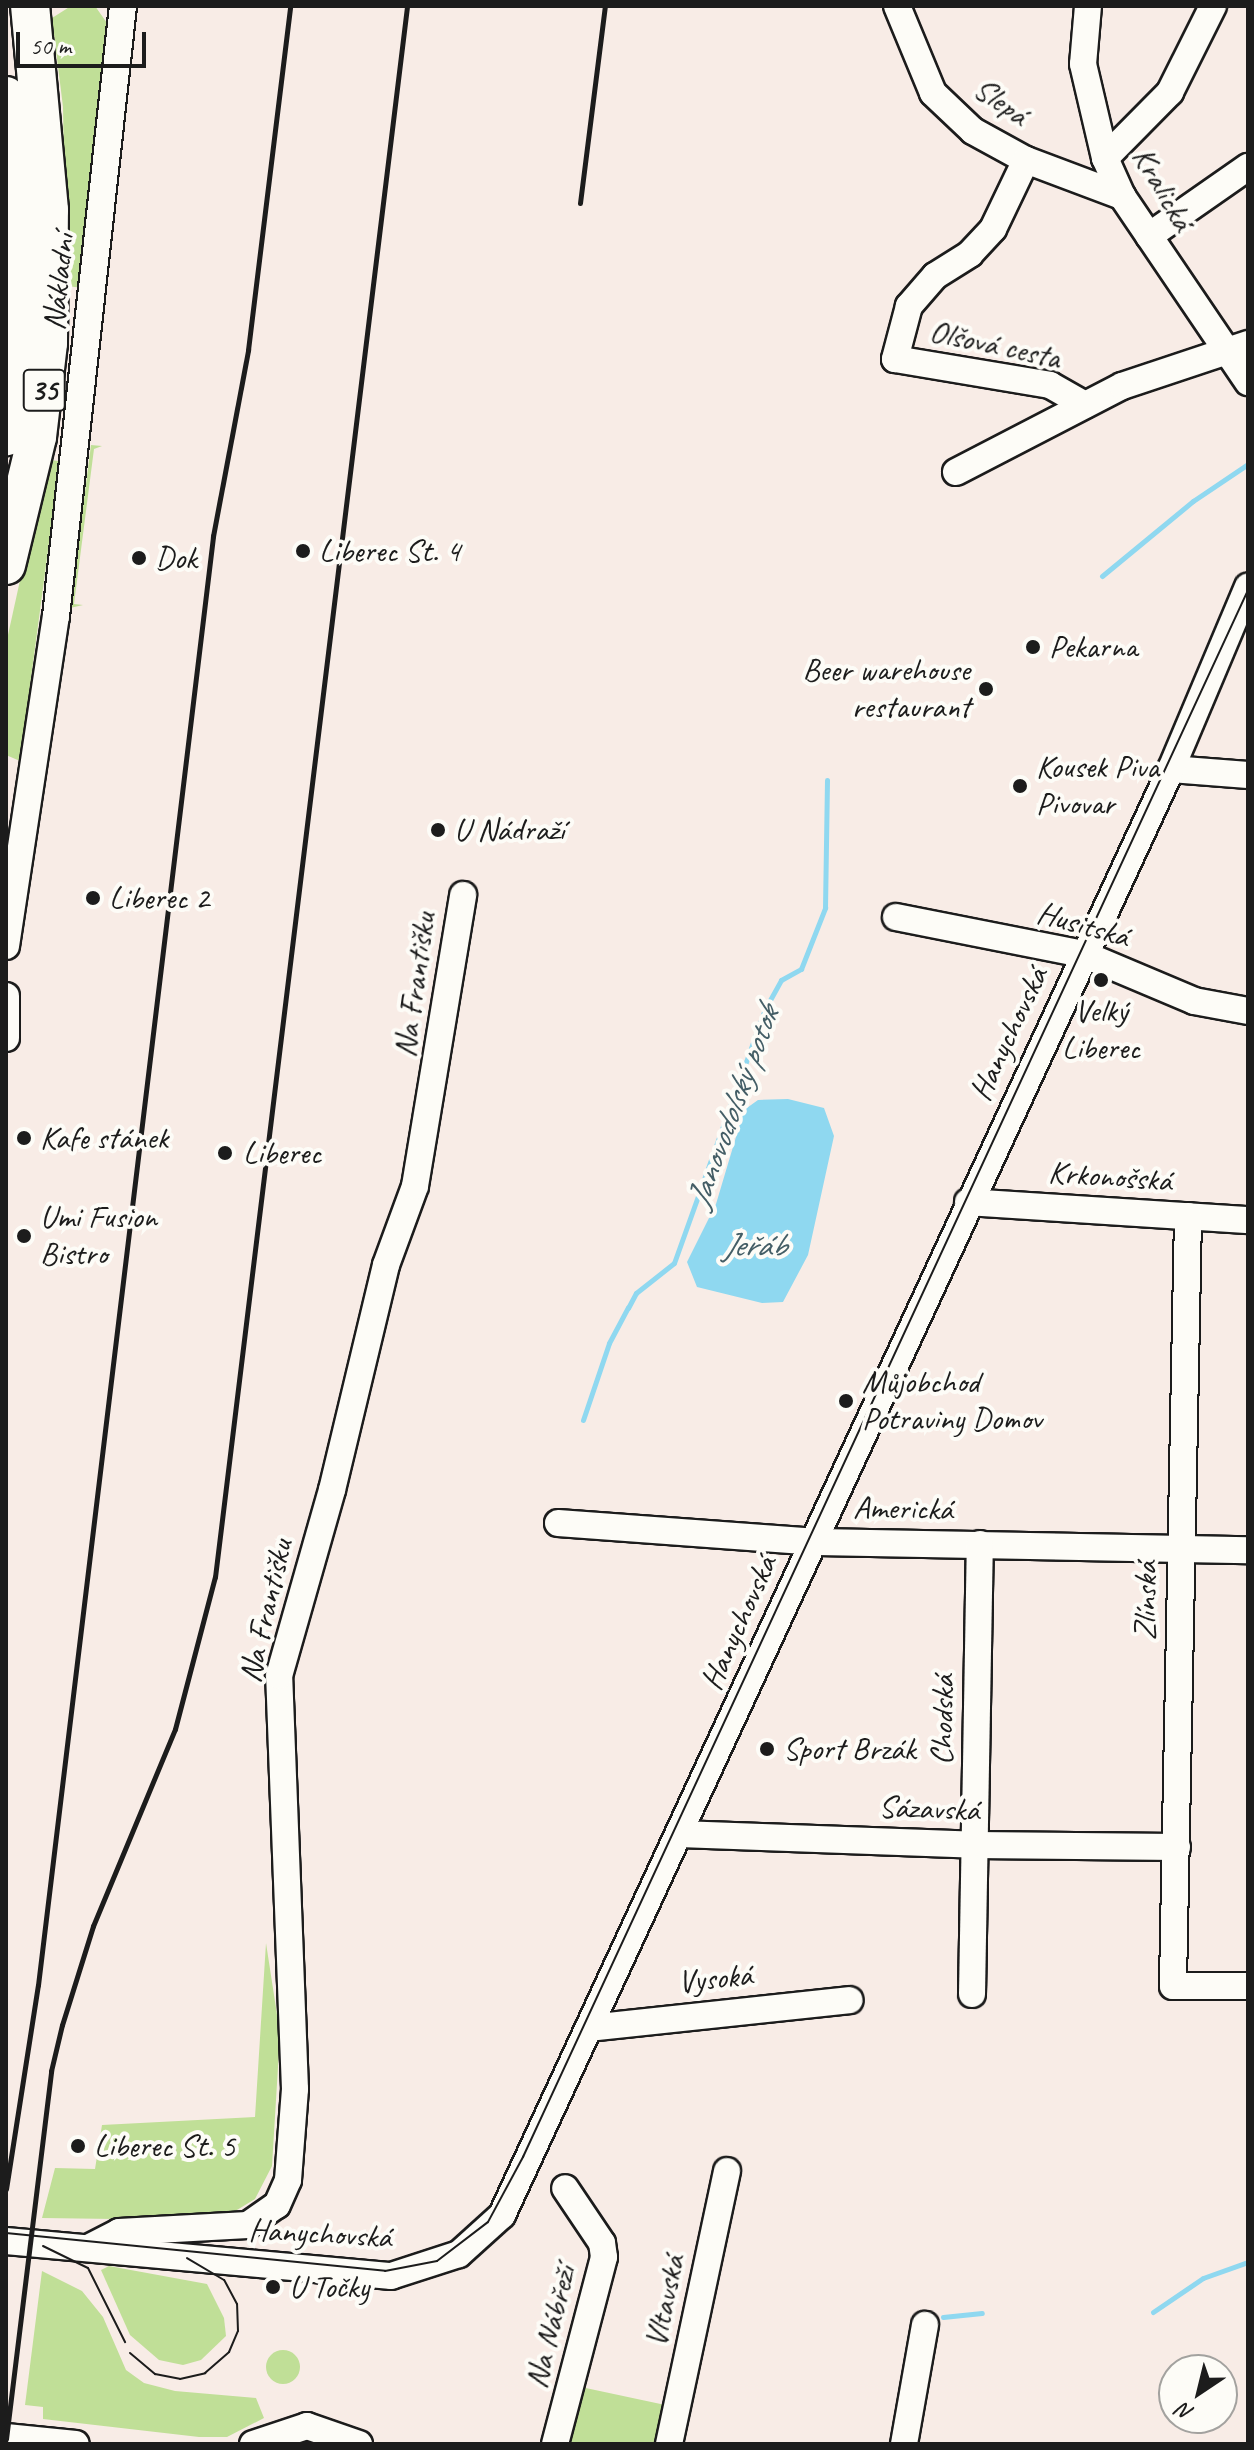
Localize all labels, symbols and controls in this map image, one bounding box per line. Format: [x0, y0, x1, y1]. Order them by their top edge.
scale bar [20, 16, 150, 66]
text: 50 m [30, 31, 71, 61]
street label: Slepá [966, 70, 1036, 134]
street label: Kralická [1124, 140, 1202, 238]
street label: Nákladní [35, 232, 83, 332]
street label: Olšová cesta [926, 312, 1064, 378]
road number: 35 [22, 364, 66, 416]
place label: Liberec St. 4 [319, 532, 460, 570]
place label: Dok [155, 539, 197, 577]
marker: Liberec St. 4 [294, 542, 312, 560]
marker: Dok [130, 549, 148, 567]
place label: Pekarna [1049, 628, 1137, 666]
marker: Pekarna [1024, 638, 1042, 656]
place label: Beer warehouse restaurant [802, 652, 970, 727]
marker: Beer warehouse restaurant [977, 680, 995, 698]
place label: Kousek Piva Pivovar [1036, 749, 1159, 824]
marker: Kousek Piva Pivovar [1011, 777, 1029, 795]
place label: U Nádraží [454, 811, 564, 849]
marker: U Nádraží [429, 821, 447, 839]
place label: Liberec 2 [109, 879, 209, 917]
marker: Liberec 2 [84, 889, 102, 907]
street label: Husitská [1033, 894, 1133, 956]
street label: Na Františku [386, 910, 444, 1060]
street label: Hanychovská [961, 961, 1057, 1107]
marker: Velký Liberec [1092, 971, 1110, 989]
place label: Velký Liberec [1062, 993, 1140, 1068]
water label: Janovodolský potok [677, 1001, 787, 1213]
place label: Kafe stánek [40, 1119, 168, 1157]
marker: Kafe stánek [15, 1129, 33, 1147]
place label: Liberec [243, 1134, 321, 1172]
marker: Liberec [214, 1142, 236, 1164]
street label: Krkonošská [1047, 1154, 1173, 1200]
place label: Umi Fusion Bistro [40, 1199, 157, 1274]
water label: Jeřáb [722, 1225, 786, 1265]
marker: Umi Fusion Bistro [15, 1227, 33, 1245]
place label: Můjobchod Potraviny Domov [862, 1364, 1042, 1439]
marker: Můjobchod Potraviny Domov [837, 1392, 855, 1410]
street label: Americká [853, 1489, 953, 1529]
street label: Na Františku [231, 1535, 301, 1687]
street label: Hanychovská [692, 1550, 786, 1696]
street label: Zlínská [1126, 1561, 1166, 1641]
street label: Chodská [923, 1674, 963, 1766]
place label: Sport Brzák [783, 1730, 916, 1768]
marker: Sport Brzák [758, 1740, 776, 1758]
street label: Sázavská [878, 1788, 980, 1830]
street label: Vysoká [676, 1956, 754, 2002]
place label: Liberec St. 5 [94, 2127, 235, 2165]
marker: Liberec St. 5 [69, 2137, 87, 2155]
street label: Hanychovská [248, 2211, 392, 2257]
street label: Vltavská [637, 2252, 693, 2350]
street label: Na Nábřeží [517, 2261, 585, 2393]
place label: U Točky [289, 2268, 369, 2306]
marker: U Točky [264, 2278, 282, 2296]
north arrow [1158, 2354, 1238, 2434]
text: N [1172, 2397, 1199, 2427]

